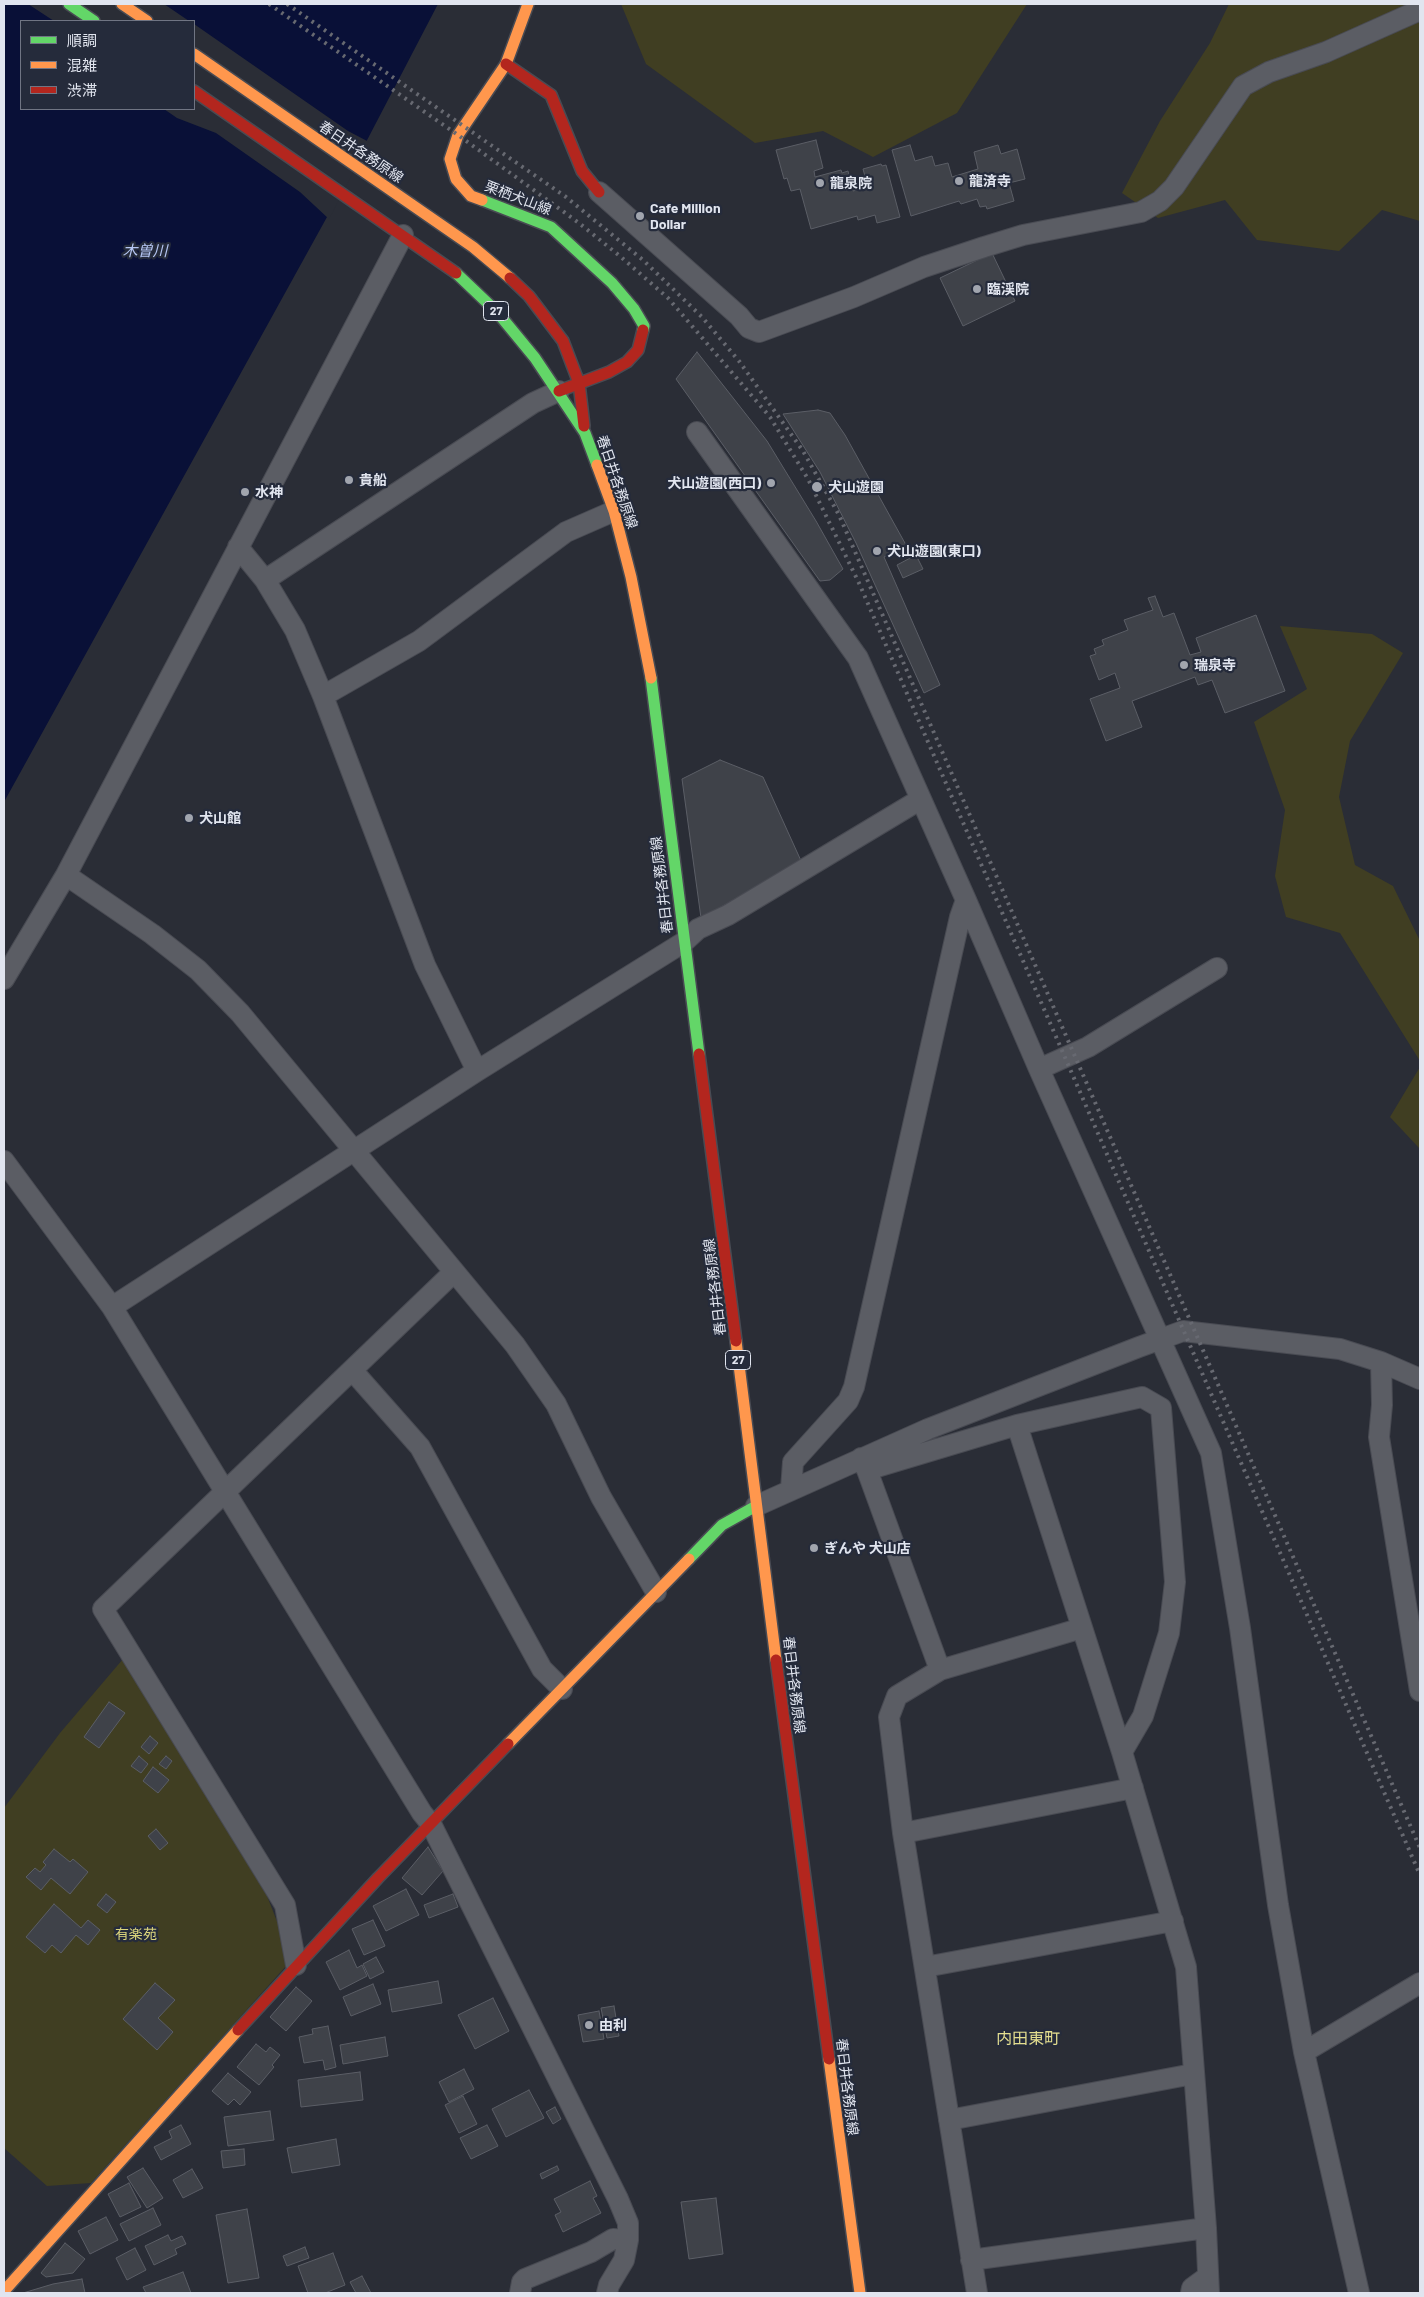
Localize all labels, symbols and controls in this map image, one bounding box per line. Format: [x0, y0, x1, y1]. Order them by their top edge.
legend [20, 20, 195, 110]
text: 順調 [67, 31, 97, 49]
text: 混雑 [67, 56, 97, 74]
text: 渋滞 [67, 81, 97, 99]
street label: 春日井各務原線 [316, 118, 406, 186]
place label: 龍済寺 [969, 173, 1011, 189]
place label: 龍泉院 [830, 175, 872, 191]
marker: 龍済寺 [953, 175, 965, 187]
marker: 龍泉院 [814, 177, 826, 189]
street label: 栗栖犬山線 [482, 178, 554, 218]
place label: Cafe Million Dollar [650, 200, 721, 232]
marker: Cafe Million Dollar [634, 210, 646, 222]
water label: 木曽川 [123, 242, 167, 260]
place label: 臨渓院 [987, 281, 1029, 297]
marker: 臨渓院 [971, 283, 983, 295]
road number: 27 [484, 302, 508, 321]
street label: 春日井各務原線 [593, 433, 641, 531]
place label: 貴船 [359, 472, 387, 488]
marker: 貴船 [343, 474, 355, 486]
place label: 犬山遊園(西口) [667, 475, 761, 491]
marker: 犬山遊園(西口) [765, 477, 777, 489]
place label: 犬山遊園 [828, 479, 884, 495]
marker: 犬山遊園 [810, 480, 824, 494]
place label: 水神 [255, 484, 283, 500]
marker: 水神 [239, 486, 251, 498]
place label: 犬山遊園(東口) [887, 543, 981, 559]
marker: 犬山遊園(東口) [871, 545, 883, 557]
place label: 瑞泉寺 [1194, 657, 1236, 673]
marker: 瑞泉寺 [1178, 659, 1190, 671]
place label: 犬山館 [199, 810, 241, 826]
marker: 犬山館 [183, 812, 195, 824]
street label: 春日井各務原線 [648, 835, 676, 935]
street label: 春日井各務原線 [701, 1237, 729, 1337]
road number: 27 [726, 1350, 750, 1370]
place label: ぎんや 犬山店 [824, 1540, 911, 1556]
marker: ぎんや 犬山店 [808, 1542, 820, 1554]
street label: 春日井各務原線 [780, 1635, 808, 1735]
park label: 有楽苑 [115, 1926, 157, 1942]
place label: 由利 [599, 2017, 627, 2033]
marker: 由利 [583, 2019, 595, 2031]
district label: 内田東町 [996, 2029, 1060, 2049]
street label: 春日井各務原線 [833, 2037, 861, 2137]

